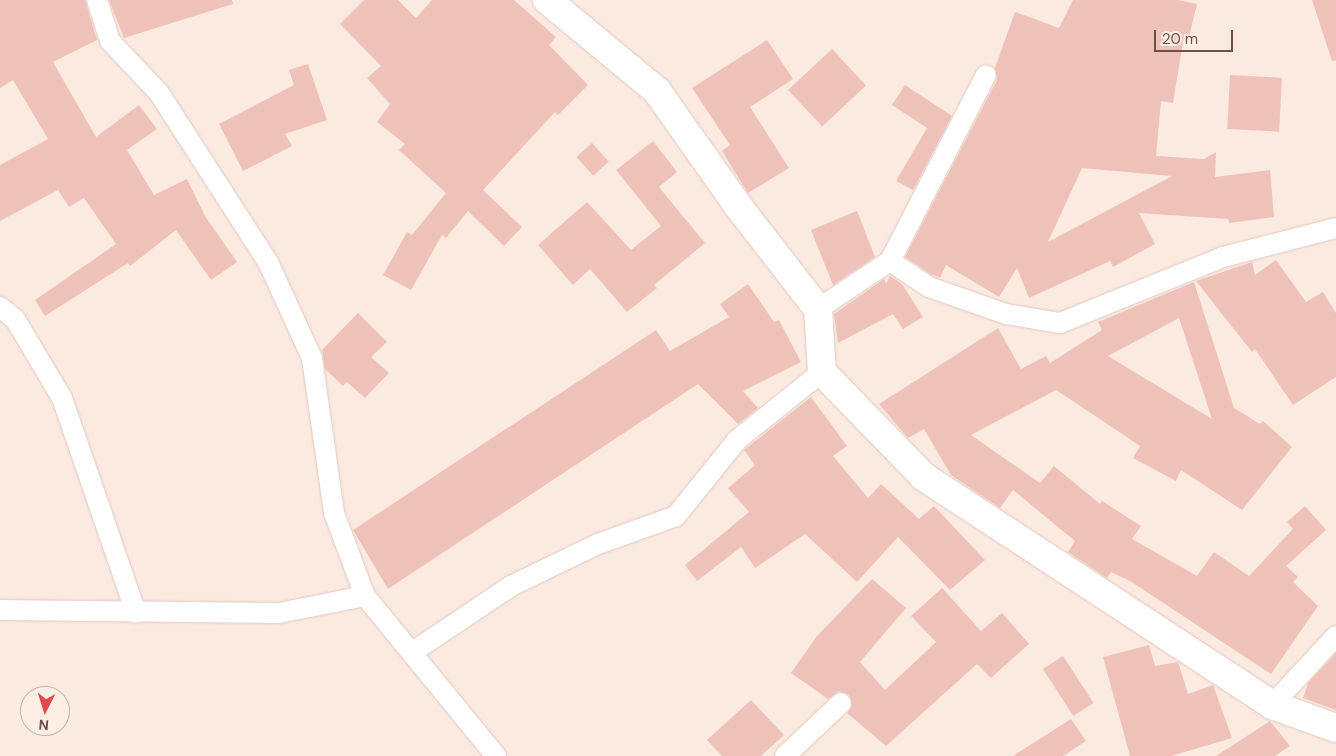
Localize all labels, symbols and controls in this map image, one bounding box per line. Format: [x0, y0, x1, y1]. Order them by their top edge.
scale bar [1156, 20, 1235, 52]
text: 20 m [1162, 29, 1198, 49]
north arrow [20, 686, 70, 736]
text: N [38, 716, 50, 734]

